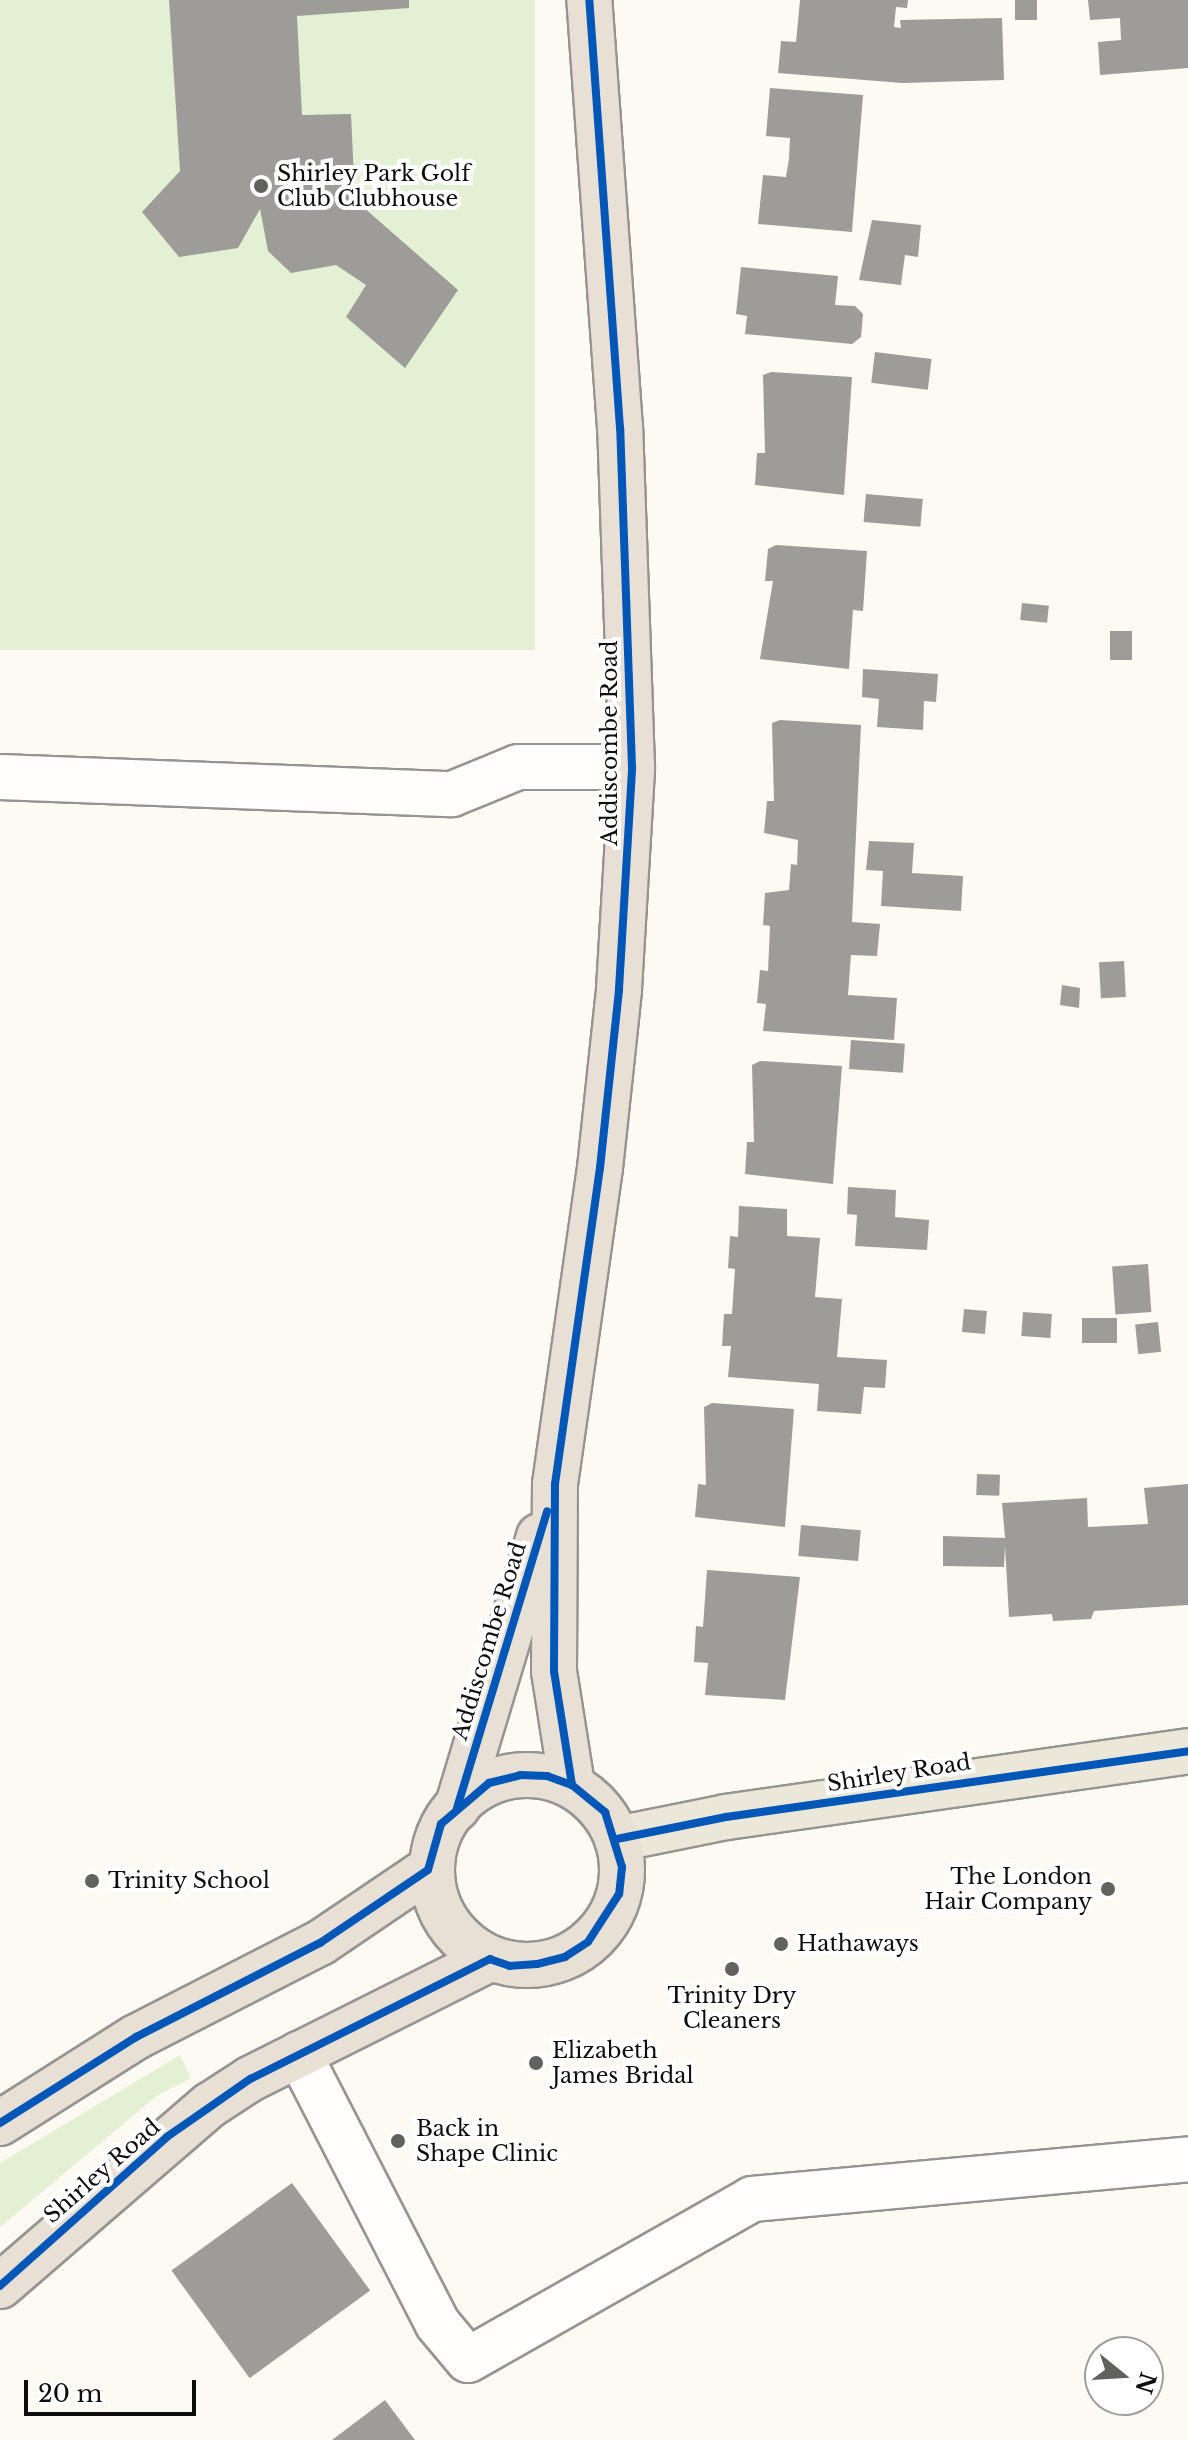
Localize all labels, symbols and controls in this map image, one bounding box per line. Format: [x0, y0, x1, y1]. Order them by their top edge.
place label: Shirley Park Golf Club Clubhouse [277, 160, 471, 212]
marker: Shirley Park Golf Club Clubhouse [252, 177, 270, 195]
street label: Addiscombe Road [597, 640, 623, 846]
street label: Addiscombe Road [446, 1539, 532, 1743]
street label: Shirley Road [825, 1749, 973, 1797]
place label: The London Hair Company [924, 1863, 1092, 1914]
place label: Trinity School [108, 1868, 270, 1894]
marker: Trinity School [83, 1872, 101, 1890]
marker: The London Hair Company [1099, 1880, 1117, 1898]
place label: Hathaways [797, 1931, 919, 1957]
marker: Hathaways [772, 1935, 790, 1953]
marker: Trinity Dry Cleaners [723, 1960, 741, 1978]
place label: Trinity Dry Cleaners [667, 1982, 797, 2034]
place label: Elizabeth James Bridal [552, 2037, 694, 2088]
marker: Elizabeth James Bridal [527, 2054, 545, 2072]
street label: Shirley Road [38, 2113, 166, 2229]
place label: Back in Shape Clinic [416, 2115, 558, 2166]
marker: Back in Shape Clinic [387, 2130, 409, 2152]
north arrow [1084, 2336, 1164, 2416]
scale bar [28, 2364, 200, 2414]
text: N [1129, 2369, 1161, 2397]
text: 20 m [38, 2379, 103, 2408]

